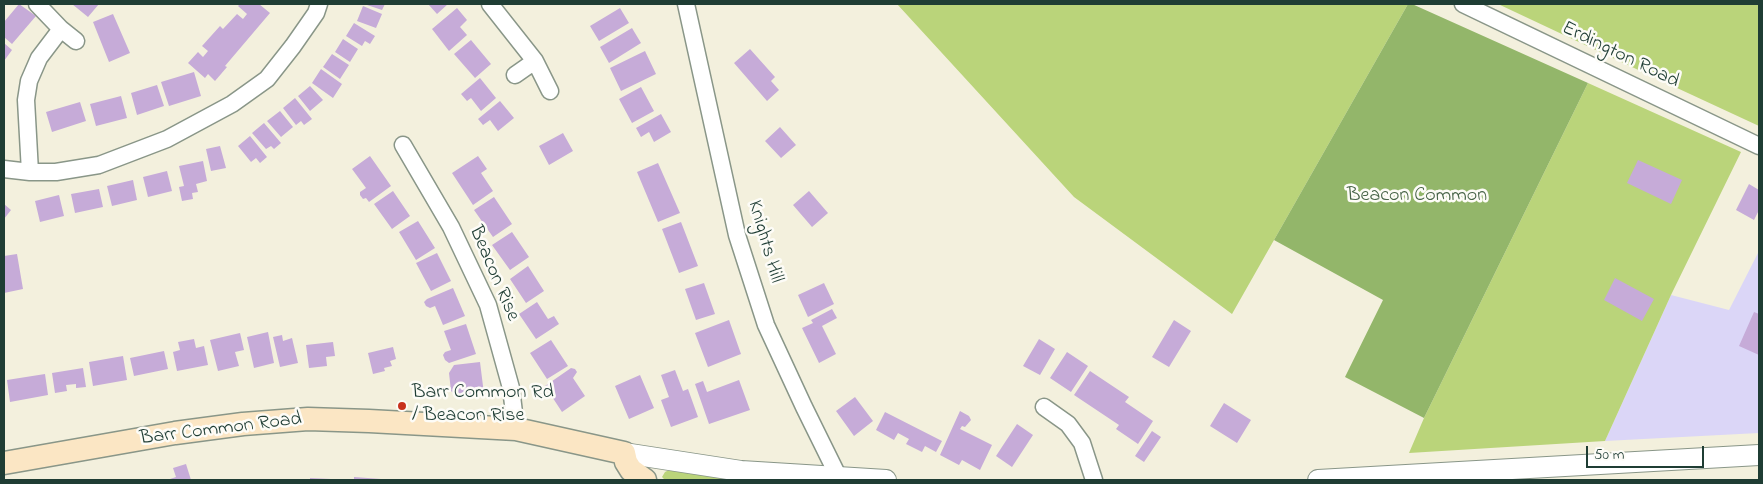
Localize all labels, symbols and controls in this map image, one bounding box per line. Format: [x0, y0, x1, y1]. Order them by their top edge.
street label: Erdington Road [1557, 17, 1683, 95]
park label: Beacon Common [1347, 185, 1487, 209]
street label: Knights Hill [741, 198, 787, 286]
street label: Beacon Rise [462, 223, 524, 325]
place label: Barr Common Rd / Beacon Rise [412, 382, 554, 429]
marker: Barr Common Rd / Beacon Rise [396, 400, 408, 412]
street label: Barr Common Road [139, 408, 303, 452]
scale bar [1588, 436, 1706, 468]
text: 50 m [1594, 444, 1624, 466]

